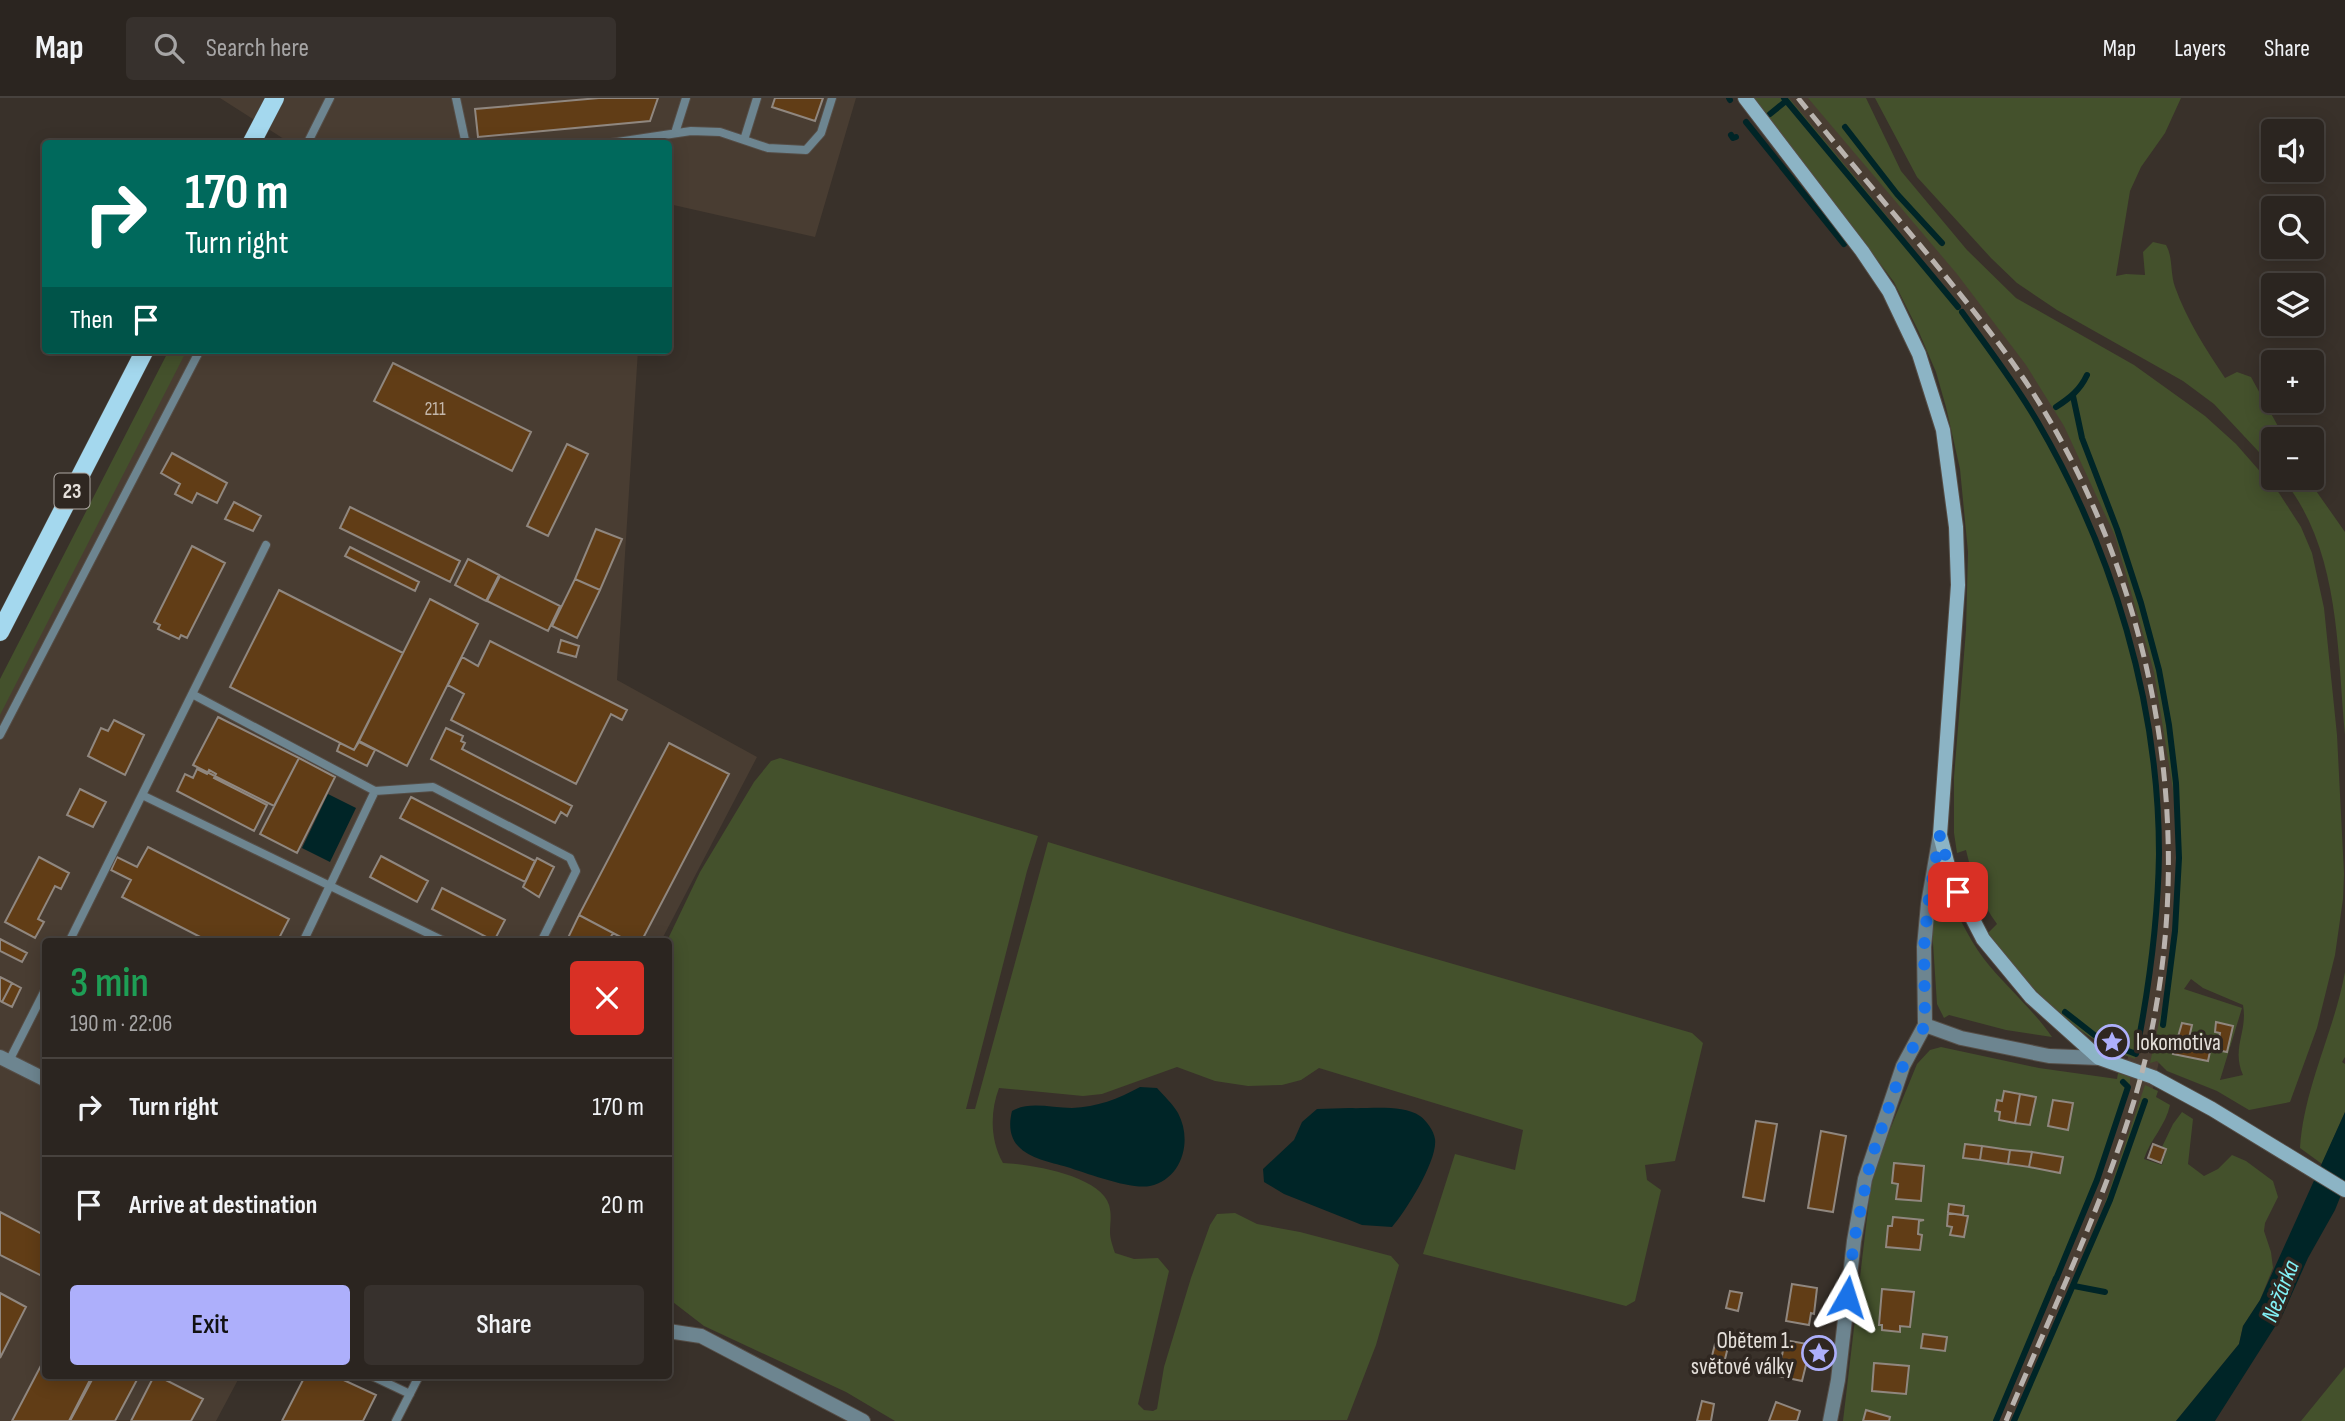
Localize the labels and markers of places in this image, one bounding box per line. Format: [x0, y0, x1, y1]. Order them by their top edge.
pin [1928, 862, 1988, 922]
place icon: lokomotiva [2093, 1023, 2131, 1061]
place label: lokomotiva [2136, 1029, 2221, 1057]
place label: Obětem 1. světové války [1691, 1327, 1794, 1381]
place icon: Obětem 1. světové války [1800, 1334, 1838, 1372]

